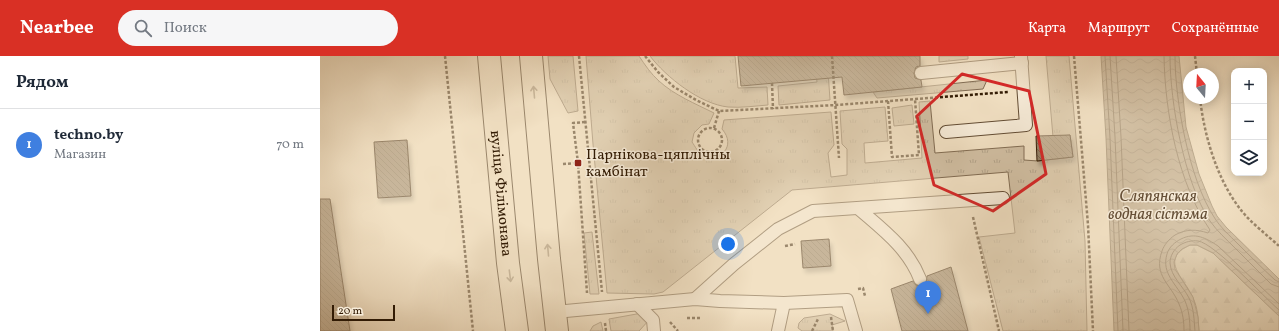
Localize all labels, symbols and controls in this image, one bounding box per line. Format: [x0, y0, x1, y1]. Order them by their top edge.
search box [118, 10, 398, 46]
text: Nearbee [20, 15, 94, 41]
icon: search [132, 17, 154, 39]
text: Поиск [164, 18, 207, 39]
text: Карта [1028, 19, 1066, 38]
text: Маршрут [1088, 19, 1150, 38]
text: Сохранённые [1172, 19, 1259, 38]
north arrow [1183, 68, 1219, 104]
map controls [1231, 68, 1267, 176]
button: + [1231, 68, 1267, 104]
text: Рядом [16, 71, 69, 94]
one-way arrow [530, 86, 538, 99]
button: − [1231, 104, 1267, 140]
text: techno.by [54, 125, 123, 146]
street label: вуліца Філімонава [484, 130, 516, 258]
text: 1 [26, 136, 32, 154]
text: 70 m [276, 136, 304, 154]
button: layers [1231, 140, 1267, 176]
place label: Парнікова-цяплічны камбінат [586, 145, 730, 183]
text: Магазин [54, 146, 106, 164]
marker: Парнікова-цяплічны камбінат [573, 158, 583, 168]
water label: Сляпянская водная сістэма [1108, 186, 1208, 226]
your location [718, 234, 738, 254]
one-way arrow [545, 244, 552, 257]
one-way arrow [506, 269, 514, 282]
pin: 1 [915, 281, 941, 314]
scale bar [332, 303, 395, 322]
text: 20 m [338, 304, 362, 319]

